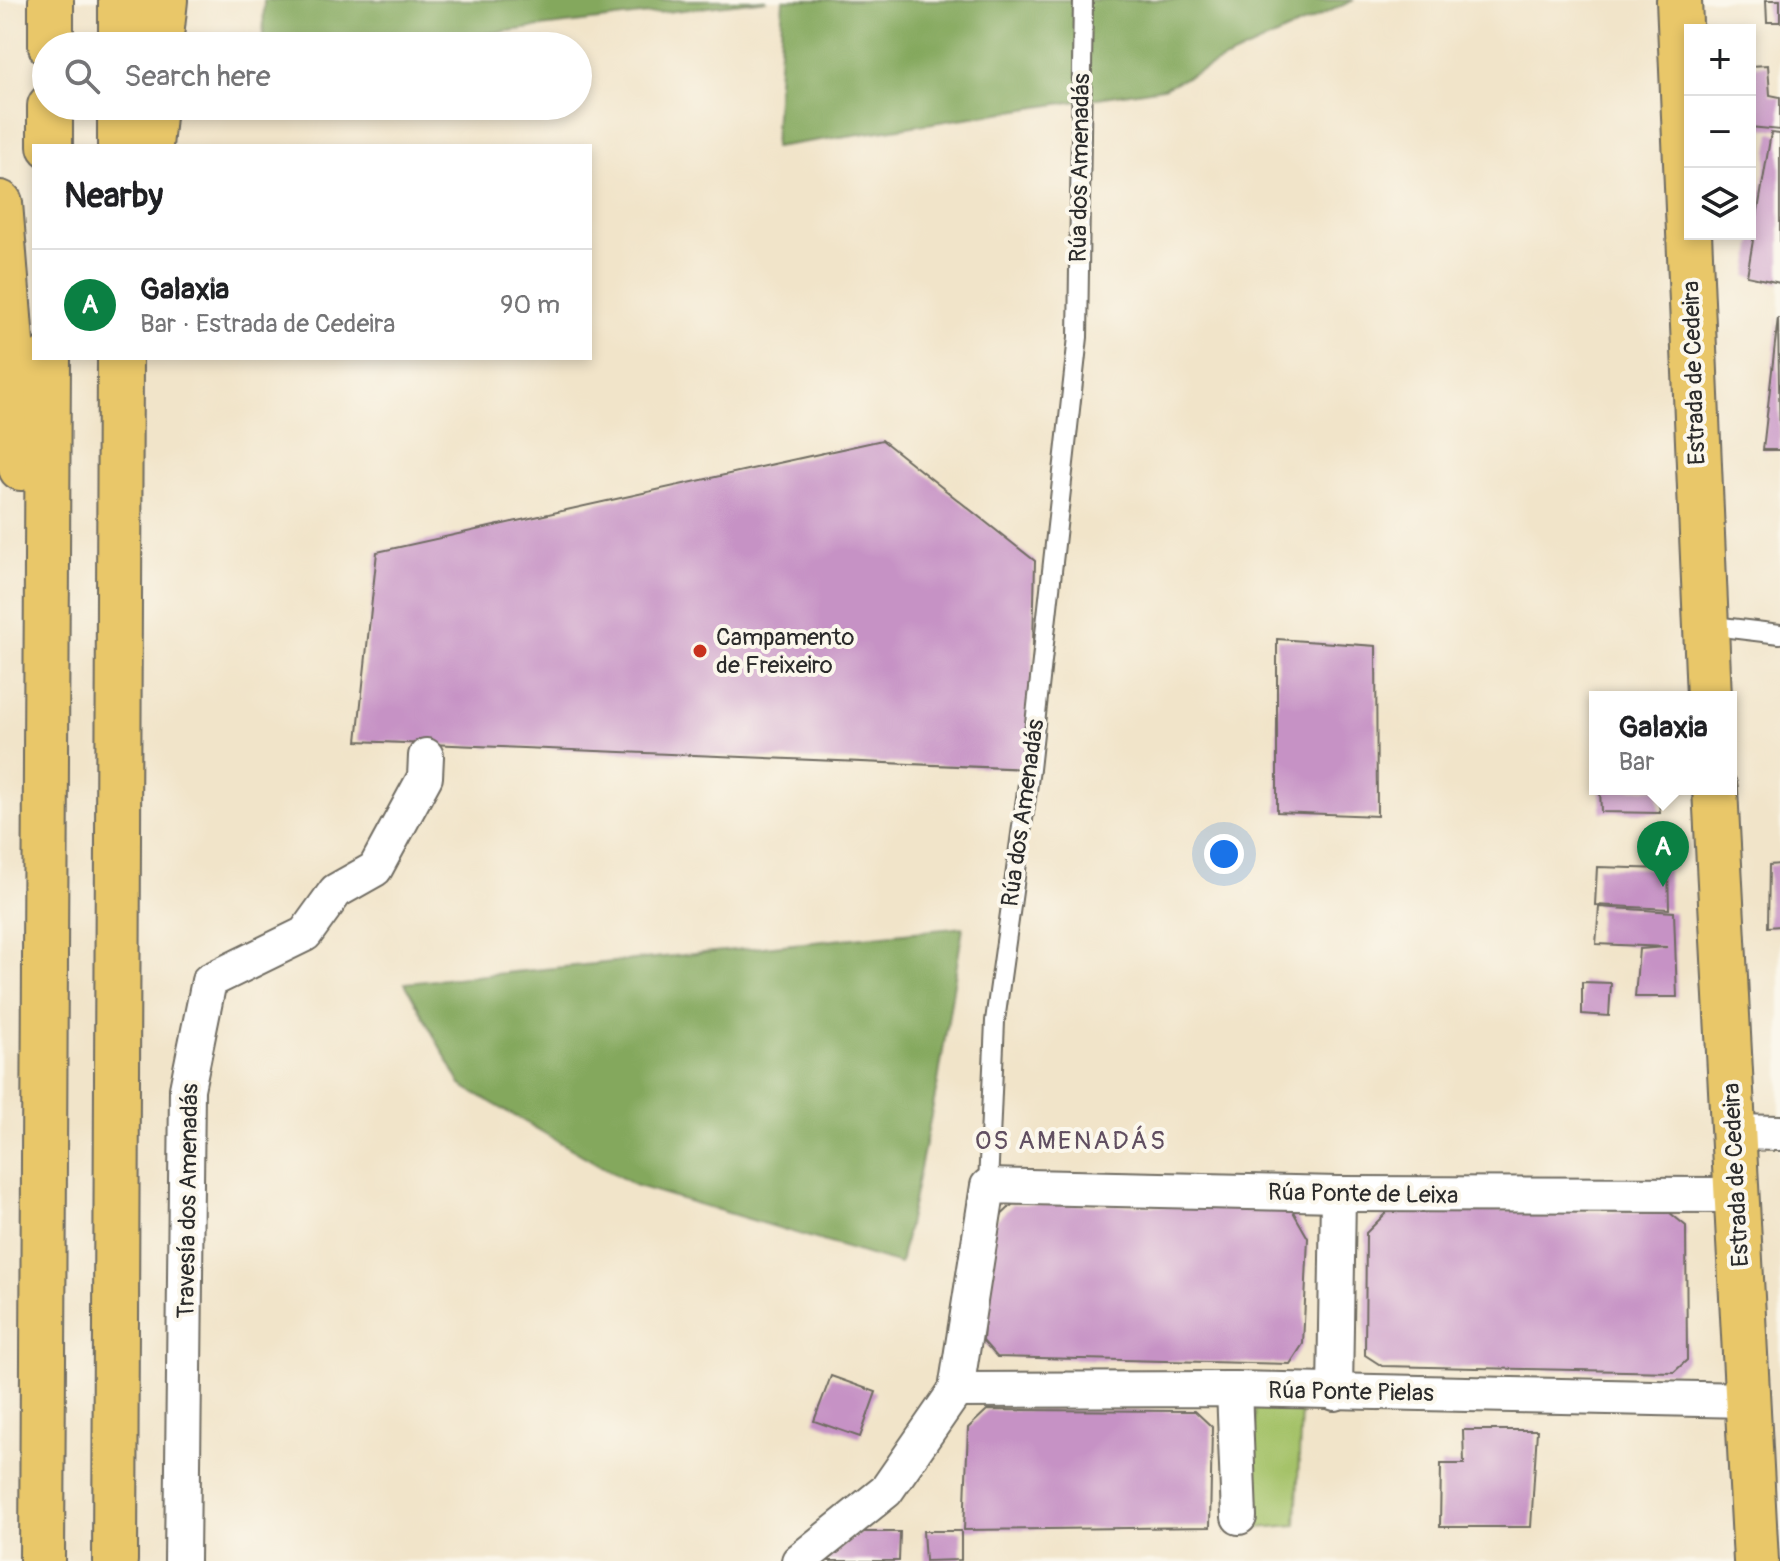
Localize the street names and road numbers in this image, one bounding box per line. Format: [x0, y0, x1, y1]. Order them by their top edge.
street label: Rúa dos Amenadás [1064, 73, 1096, 263]
street label: Estrada de Cedeira [1676, 280, 1712, 466]
street label: Rúa dos Amenadás [995, 717, 1051, 909]
street label: Estrada de Cedeira [1717, 1082, 1755, 1268]
street label: Travesía dos Amenadás [171, 1083, 205, 1319]
street label: Rúa Ponte de Leixa [1268, 1178, 1458, 1210]
street label: Rúa Ponte Pielas [1268, 1376, 1434, 1408]

